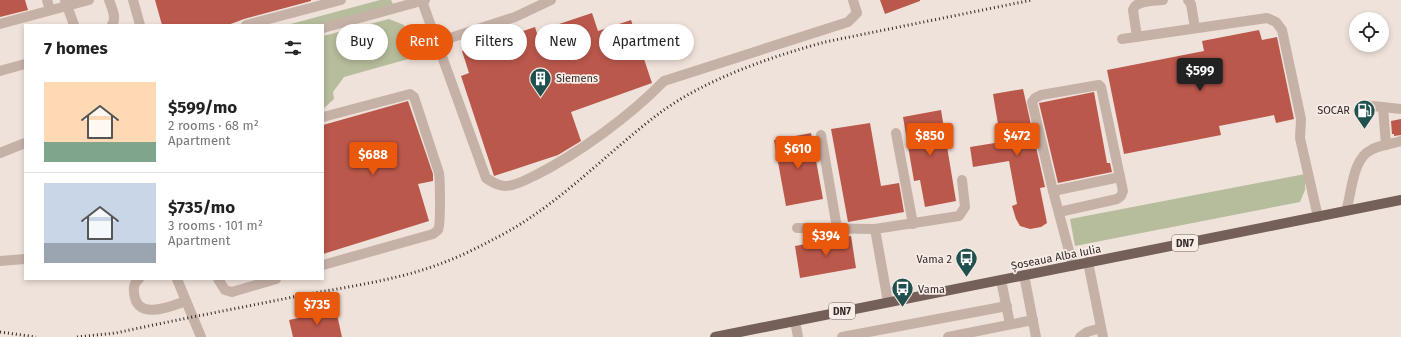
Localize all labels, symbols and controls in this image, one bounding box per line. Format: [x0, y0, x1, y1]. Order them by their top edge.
map controls [1349, 12, 1389, 52]
button: locate [1349, 12, 1389, 52]
chip: Buy [336, 24, 388, 60]
chip: Rent [396, 24, 453, 60]
chip: Filters [461, 24, 527, 60]
chip: New [535, 24, 591, 60]
chip: Apartment [599, 24, 694, 60]
icon: filters [282, 37, 304, 59]
text: 7 homes [44, 38, 108, 59]
pin: $599 [1176, 58, 1224, 92]
text: $599 [1186, 63, 1214, 78]
building icon: Siemens [527, 65, 553, 98]
place label: Siemens [556, 72, 598, 85]
text: $599/mo [168, 97, 237, 118]
fuel station icon: SOCAR [1352, 97, 1378, 130]
icon: home [76, 98, 124, 146]
place label: SOCAR [1317, 104, 1350, 117]
text: 2 rooms · 68 m² [168, 118, 259, 133]
pin: $850 [906, 123, 954, 157]
pin: $472 [993, 123, 1041, 157]
text: $850 [915, 128, 945, 143]
text: $472 [1004, 128, 1030, 143]
text: Apartment [168, 133, 230, 148]
pin: $610 [774, 136, 822, 170]
text: $610 [784, 141, 812, 156]
pin: $688 [349, 142, 397, 176]
text: $688 [358, 147, 388, 162]
text: $735/mo [168, 197, 235, 218]
icon: home [76, 199, 124, 247]
text: 3 rooms · 101 m² [168, 218, 263, 233]
pin: $394 [802, 223, 850, 257]
text: $394 [812, 228, 840, 243]
text: Apartment [168, 233, 230, 248]
road number: DN7 [1172, 235, 1198, 251]
street label: Șoseaua Alba Iulia [1010, 242, 1102, 273]
bus stop icon: Vama 2 [954, 246, 980, 279]
place label: Vama 2 [917, 253, 952, 266]
bus stop icon: Vama [890, 276, 916, 309]
place label: Vama [918, 283, 945, 296]
pin: $735 [293, 292, 341, 326]
text: $735 [304, 297, 330, 312]
road number: DN7 [829, 303, 855, 319]

